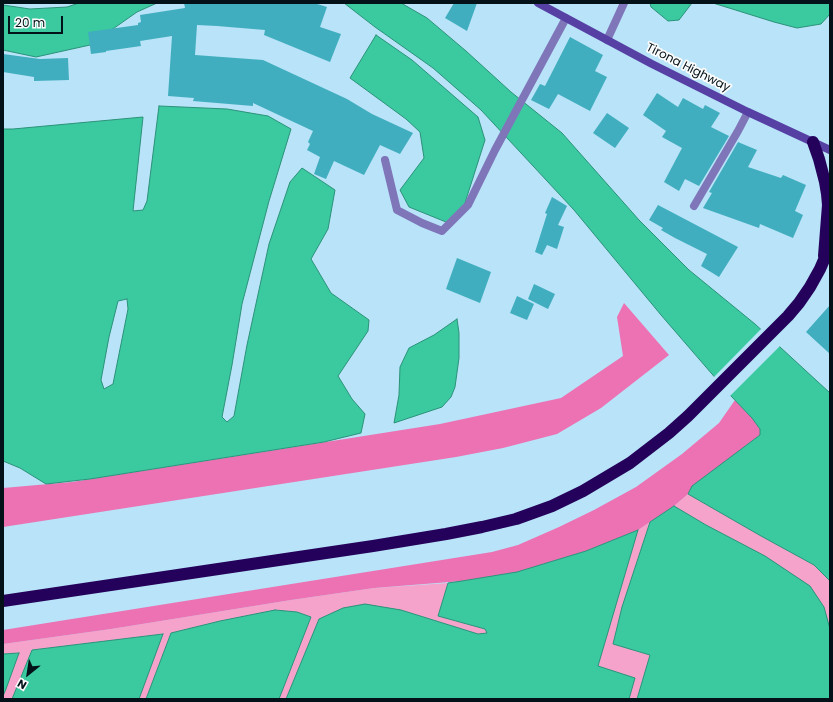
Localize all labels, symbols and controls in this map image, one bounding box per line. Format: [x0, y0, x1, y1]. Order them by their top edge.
scale bar [10, 8, 65, 34]
text: 20 m [15, 14, 45, 31]
street label: Tirona Highway [644, 41, 732, 95]
north arrow [8, 654, 48, 694]
text: N [14, 675, 30, 693]

